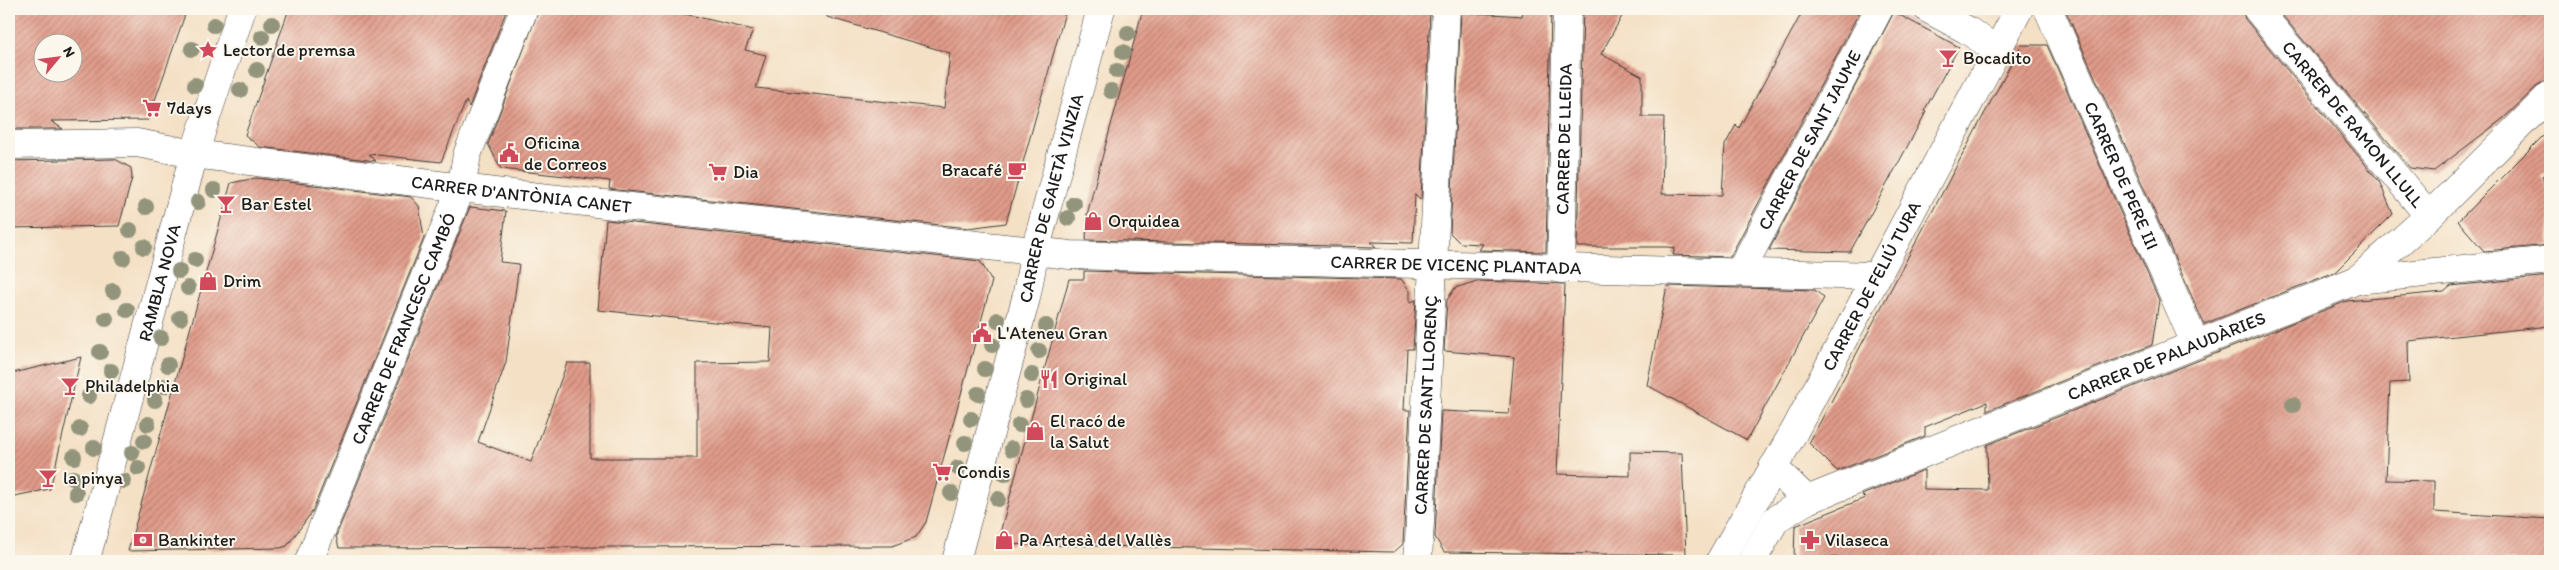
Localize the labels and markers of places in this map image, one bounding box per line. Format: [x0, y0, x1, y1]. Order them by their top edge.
place icon: Lector de premsa [197, 39, 219, 61]
place label: Lector de premsa [223, 39, 356, 61]
bar icon: Bocadito [1937, 47, 1959, 69]
place label: Bocadito [1963, 47, 2031, 69]
supermarket icon: 7days [141, 97, 163, 119]
place label: 7days [167, 97, 212, 119]
place label: Oficina de Correos [524, 132, 607, 175]
public building icon: Oficina de Correos [498, 142, 520, 164]
place label: Bracafé [941, 159, 1002, 181]
cafe icon: Bracafé [1006, 159, 1028, 181]
supermarket icon: Dia [707, 161, 729, 183]
place label: Dia [733, 161, 759, 183]
bar icon: Bar Estel [215, 193, 237, 215]
place label: Bar Estel [241, 193, 312, 215]
shop icon: Orquidea [1082, 210, 1104, 232]
place label: Orquidea [1108, 210, 1180, 232]
shop icon: Drim [197, 270, 219, 292]
place label: Drim [223, 270, 262, 292]
public building icon: L'Ateneu Gran [971, 322, 993, 344]
place label: L'Ateneu Gran [997, 322, 1108, 344]
restaurant icon: Original [1038, 368, 1060, 390]
place label: Original [1064, 368, 1127, 390]
bar icon: Philadelphia [59, 375, 81, 397]
place label: Philadelphia [85, 375, 179, 397]
place label: El racó de la Salut [1050, 410, 1125, 453]
shop icon: El racó de la Salut [1024, 420, 1046, 442]
supermarket icon: Condis [931, 461, 953, 483]
place label: Condis [957, 461, 1010, 483]
bar icon: la pinya [37, 467, 59, 489]
place label: la pinya [63, 467, 124, 489]
bank icon: Bankinter [132, 529, 154, 551]
place label: Bankinter [158, 529, 236, 551]
shop icon: Pa Artesà del Vallès [993, 529, 1015, 551]
place label: Pa Artesà del Vallès [1019, 529, 1171, 551]
pharmacy icon: Vilaseca [1799, 529, 1821, 551]
place label: Vilaseca [1825, 529, 1889, 551]

